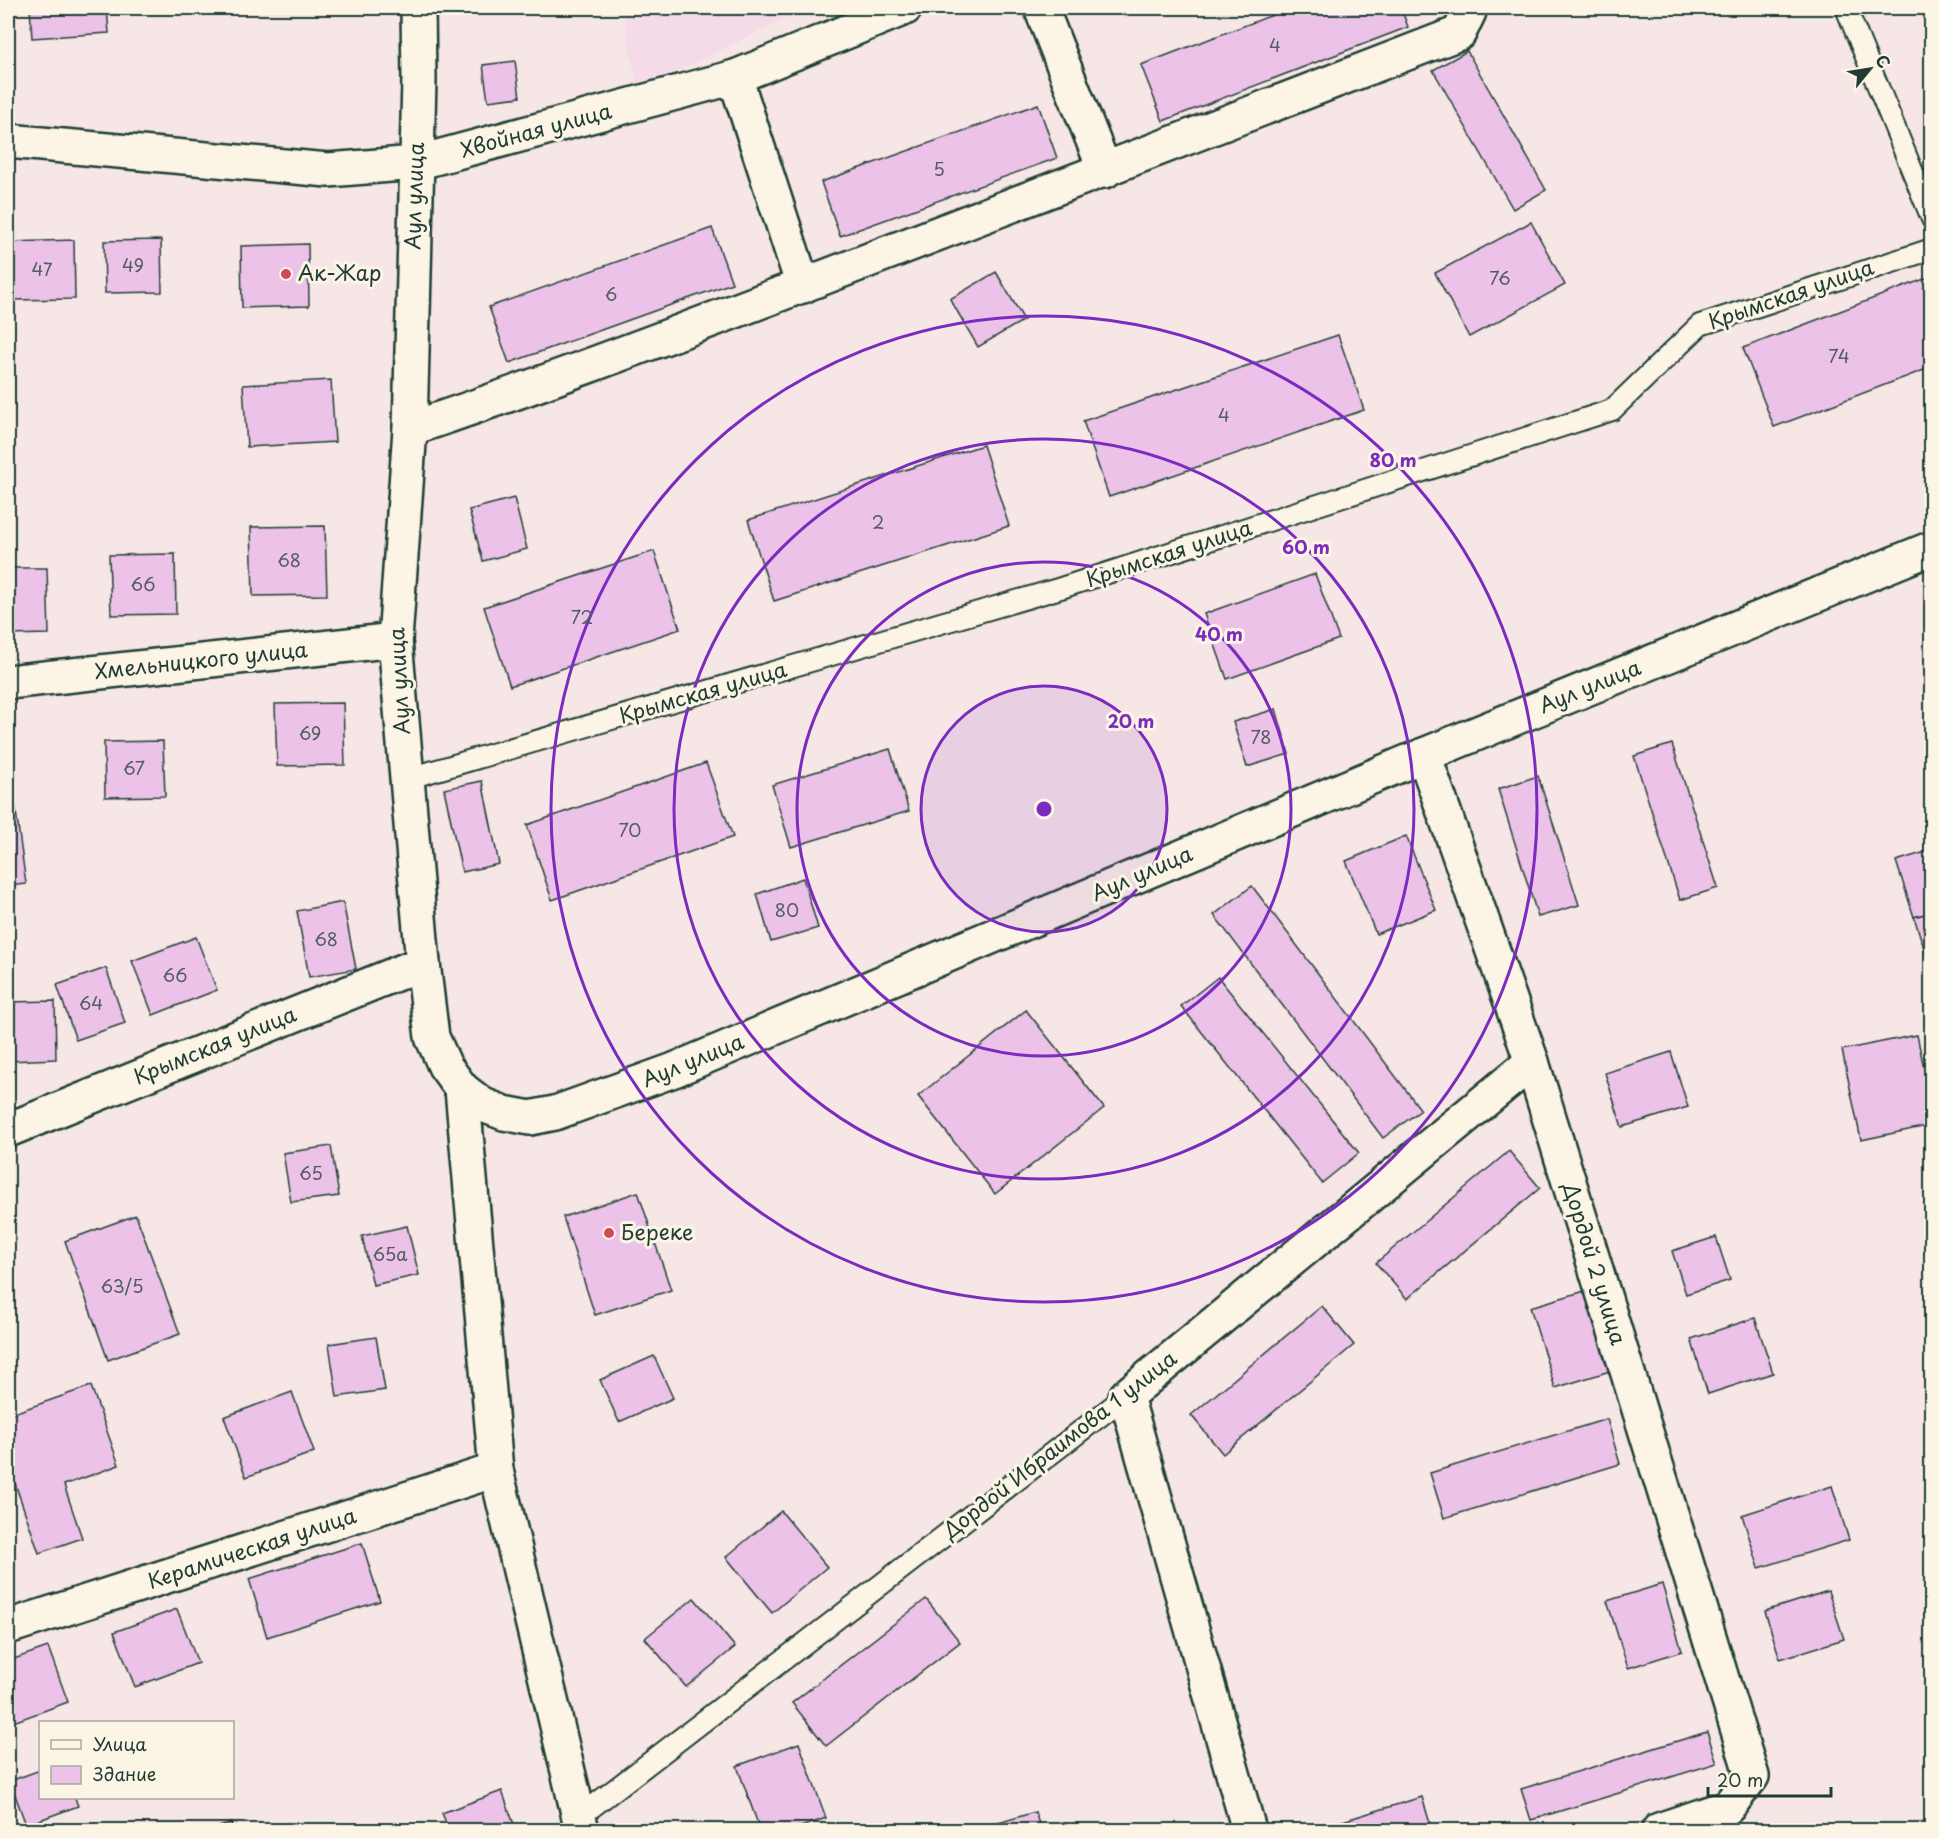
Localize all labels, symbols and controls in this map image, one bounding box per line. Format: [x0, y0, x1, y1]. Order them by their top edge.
house number: 4 [1269, 31, 1281, 58]
north arrow [1840, 39, 1900, 99]
text: С [1870, 50, 1897, 72]
street label: Хвойная улица [456, 93, 616, 165]
street label: Аул улица [395, 141, 431, 250]
house number: 5 [933, 155, 945, 182]
street label: Крымская улица [1703, 249, 1878, 336]
house number: 49 [122, 251, 144, 278]
house number: 47 [31, 255, 53, 282]
place label: Ак-Жар [298, 256, 381, 288]
house number: 76 [1489, 264, 1511, 291]
marker: Ак-Жар [279, 267, 293, 281]
house number: 6 [605, 280, 617, 307]
house number: 74 [1828, 342, 1850, 369]
house number: 4 [1218, 401, 1230, 428]
text: 80 m [1369, 446, 1417, 473]
house number: 2 [872, 508, 884, 535]
street label: Крымская улица [1081, 510, 1257, 594]
text: 60 m [1282, 533, 1330, 560]
house number: 68 [277, 546, 301, 573]
house number: 66 [131, 570, 155, 597]
house number: 72 [571, 603, 593, 630]
text: 40 m [1195, 620, 1243, 647]
street label: Аул улица [379, 626, 417, 736]
street label: Хмельницкого улица [93, 632, 310, 686]
street label: Аул улица [1533, 650, 1646, 720]
street label: Крымская улица [615, 652, 791, 730]
text: 20 m [1108, 707, 1154, 734]
house number: 69 [299, 719, 321, 746]
house number: 78 [1251, 723, 1272, 750]
house number: 67 [123, 754, 145, 781]
centre of rings [1034, 799, 1054, 819]
house number: 70 [619, 816, 641, 843]
street label: Аул улица [1086, 836, 1198, 908]
house number: 80 [775, 896, 799, 923]
house number: 68 [314, 925, 338, 952]
house number: 66 [163, 961, 187, 988]
house number: 64 [79, 989, 103, 1016]
street label: Крымская улица [128, 997, 301, 1091]
street label: Аул улица [636, 1024, 749, 1094]
house number: 65 [299, 1159, 323, 1186]
street label: Дордой 2 улица [1556, 1177, 1636, 1349]
place label: Береке [621, 1215, 694, 1247]
marker: Береке [602, 1226, 616, 1240]
house number: 65а [373, 1240, 408, 1267]
house number: 63/5 [100, 1272, 144, 1299]
street label: Дордой Ибраимова 1 улица [934, 1341, 1183, 1546]
street label: Керамическая улица [143, 1498, 361, 1596]
legend [39, 1721, 234, 1799]
text: Улица [93, 1730, 147, 1757]
text: Здание [93, 1760, 156, 1787]
scale bar [1708, 1760, 1831, 1798]
text: 20 m [1717, 1766, 1763, 1793]

